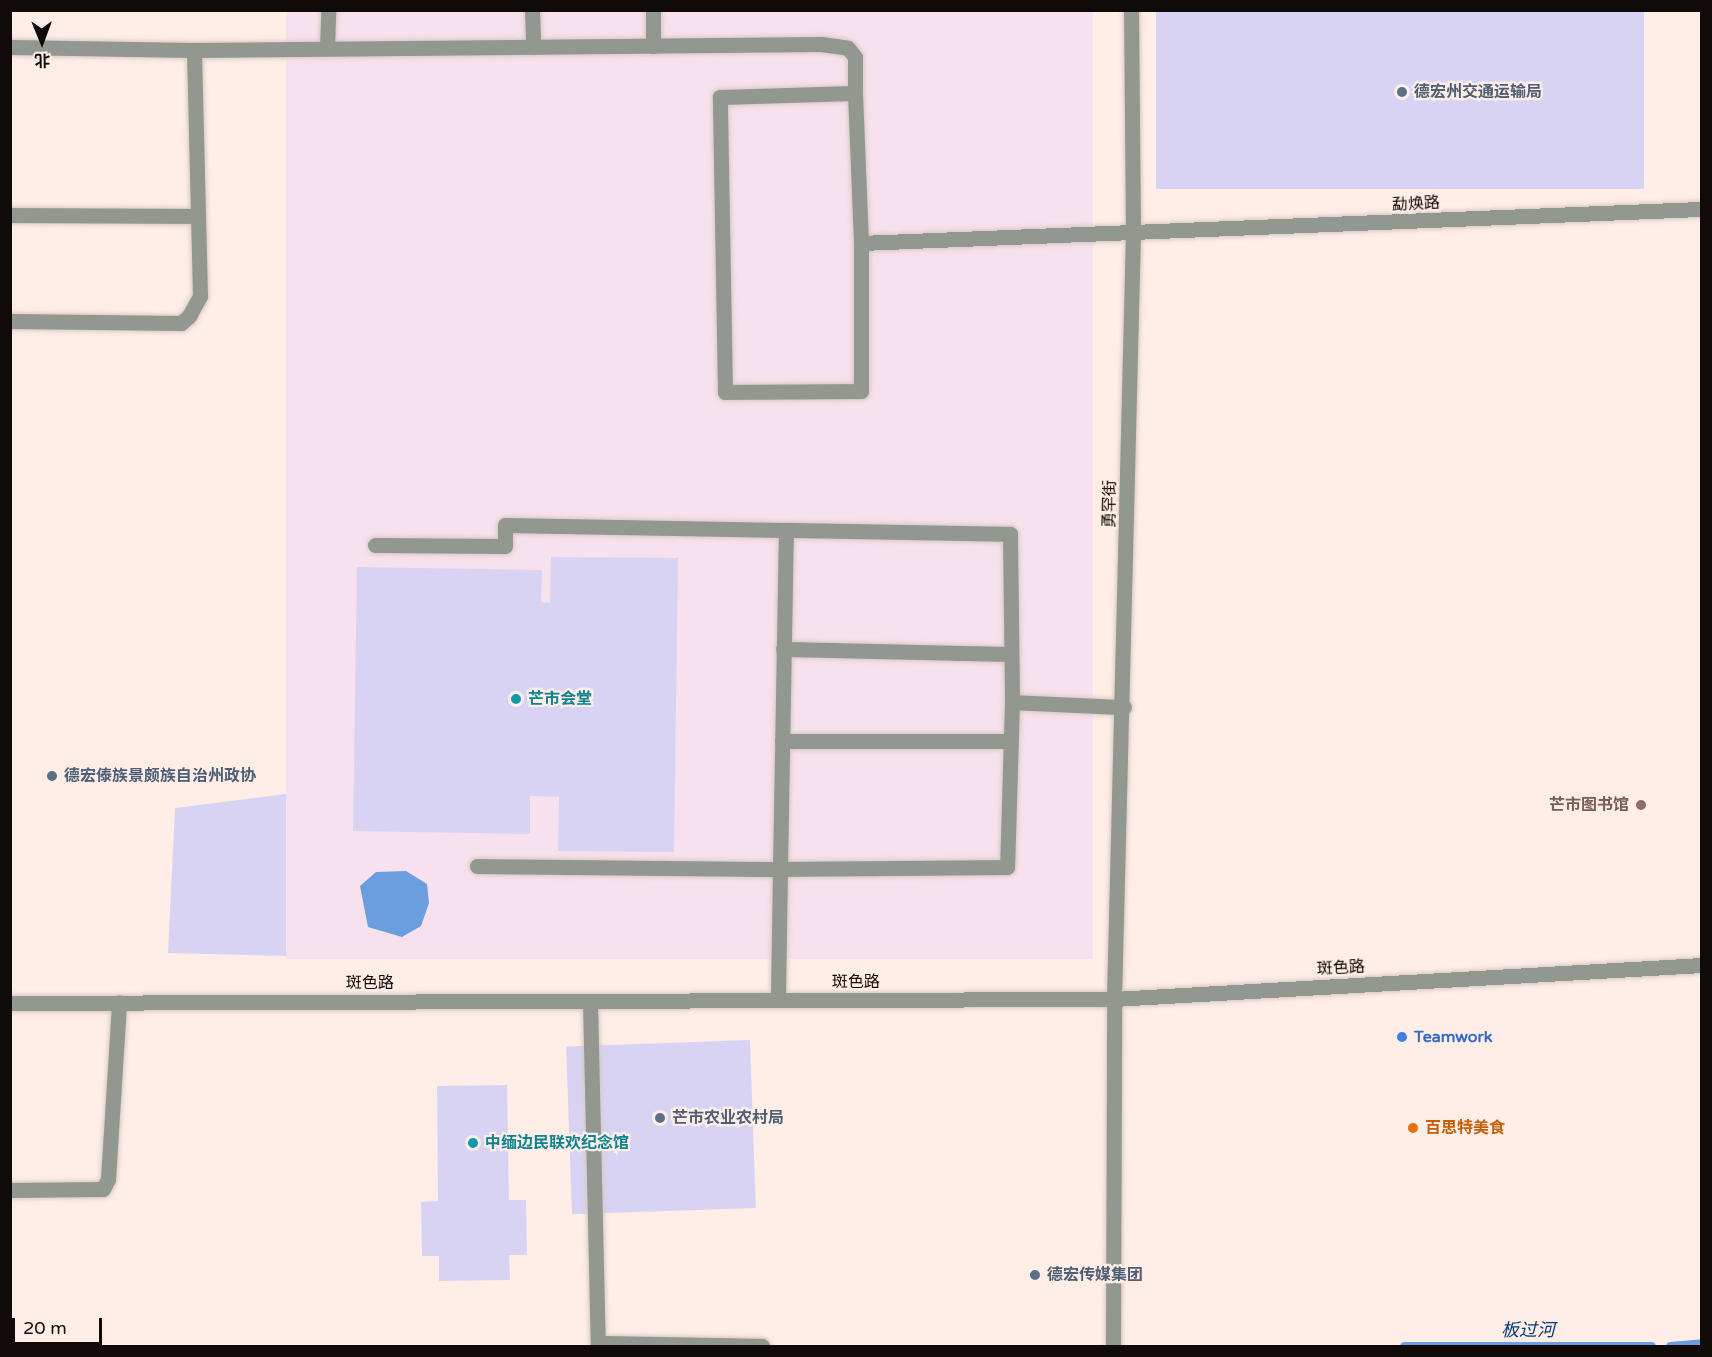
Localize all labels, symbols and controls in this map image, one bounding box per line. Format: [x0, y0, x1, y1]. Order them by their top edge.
north arrow [12, 12, 72, 72]
text: 北 [34, 50, 51, 70]
place label: 德宏州交通运输局 [1414, 82, 1542, 102]
marker: 德宏州交通运输局 [1395, 85, 1409, 99]
street label: 勐焕路 [1392, 193, 1440, 215]
street label: 勇罕街 [1100, 480, 1120, 528]
place label: 芒市会堂 [528, 689, 592, 709]
marker: 芒市会堂 [509, 692, 523, 706]
place label: 德宏傣族景颇族自治州政协 [64, 766, 256, 786]
marker: 德宏傣族景颇族自治州政协 [45, 769, 59, 783]
place label: 芒市图书馆 [1549, 795, 1629, 815]
marker: 芒市图书馆 [1634, 798, 1648, 812]
street label: 斑色路 [1317, 957, 1365, 979]
street label: 斑色路 [832, 972, 880, 992]
street label: 斑色路 [346, 973, 394, 993]
place label: Teamwork [1414, 1027, 1492, 1047]
marker: Teamwork [1395, 1030, 1409, 1044]
place label: 芒市农业农村局 [672, 1108, 784, 1128]
marker: 芒市农业农村局 [653, 1111, 667, 1125]
place label: 百思特美食 [1425, 1118, 1505, 1138]
marker: 百思特美食 [1406, 1121, 1420, 1135]
place label: 中缅边民联欢纪念馆 [485, 1133, 629, 1153]
marker: 中缅边民联欢纪念馆 [466, 1136, 480, 1150]
place label: 德宏传媒集团 [1047, 1265, 1143, 1285]
marker: 德宏传媒集团 [1028, 1268, 1042, 1282]
scale bar [15, 1306, 105, 1344]
text: 20 m [23, 1317, 67, 1339]
water label: 板过河 [1501, 1319, 1555, 1341]

